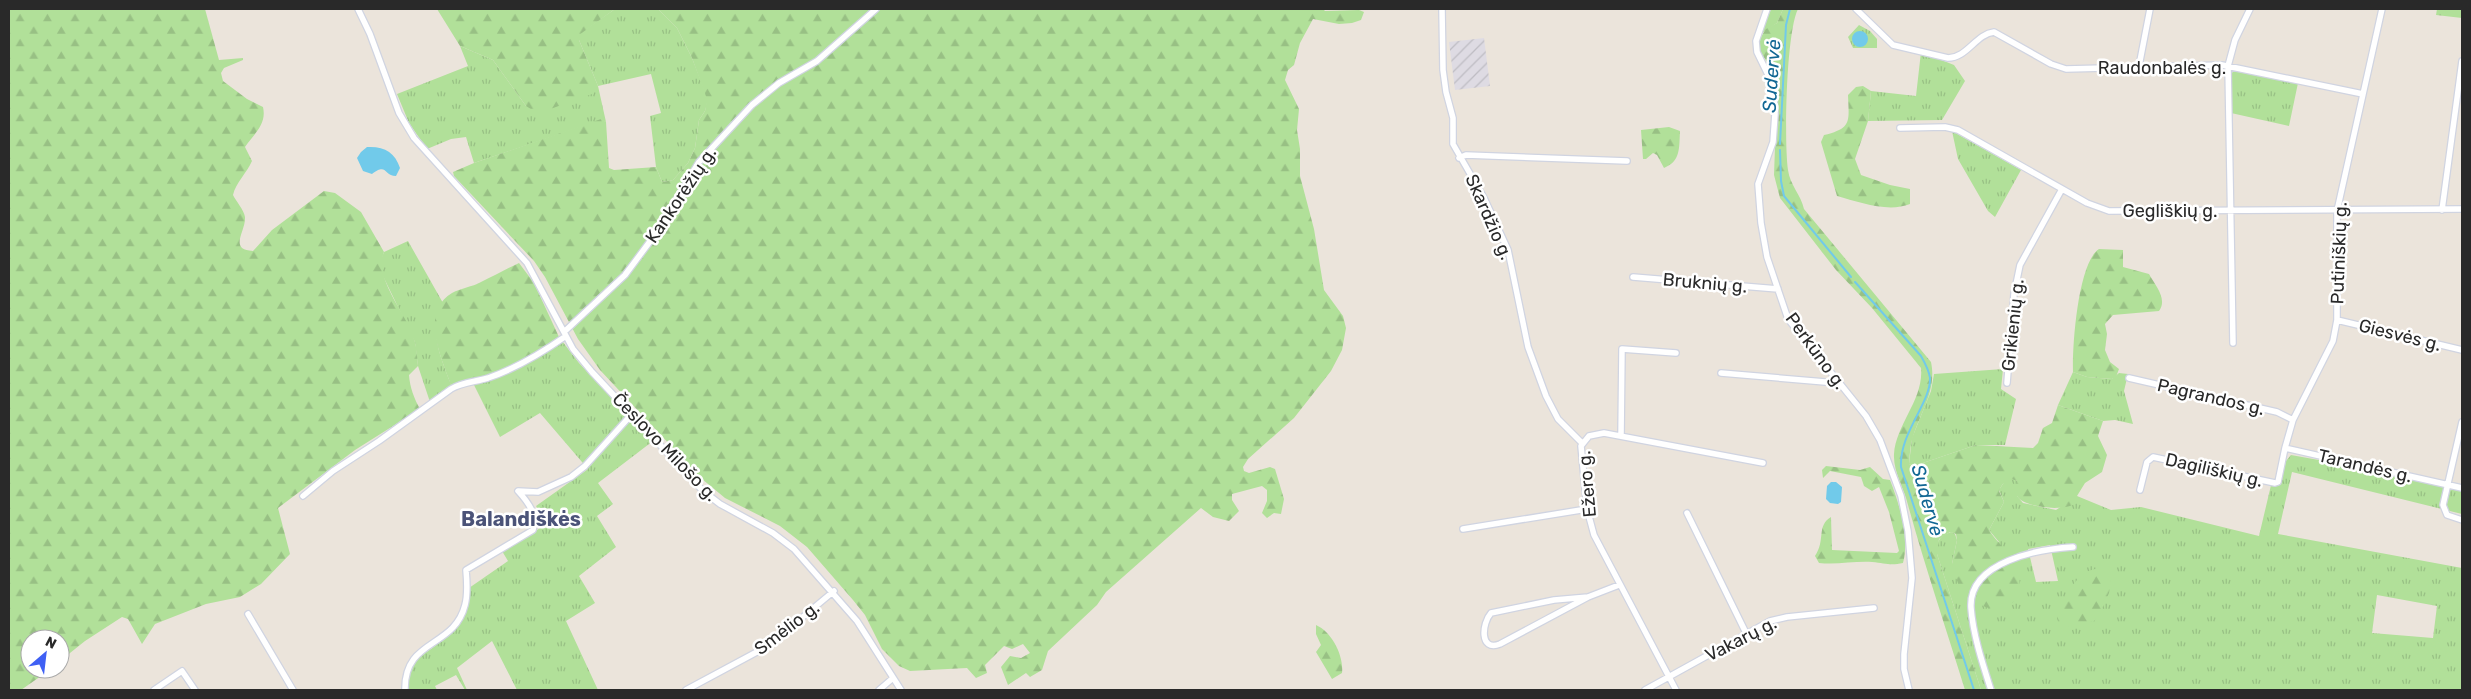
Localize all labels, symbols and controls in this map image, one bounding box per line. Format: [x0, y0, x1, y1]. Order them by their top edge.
water label: Sudervė [1757, 38, 1786, 113]
street label: Raudonbalės g. [2098, 57, 2226, 79]
street label: Kankorėžių g. [641, 143, 721, 247]
street label: Skardžio g. [1460, 171, 1518, 263]
street label: Gegliškių g. [2122, 200, 2218, 222]
street label: Putiniškių g. [2326, 201, 2352, 305]
street label: Bruknių g. [1662, 268, 1748, 298]
street label: Grikienių g. [1997, 278, 2029, 372]
street label: Perkūno g. [1781, 308, 1851, 394]
street label: Giesvės g. [2357, 314, 2443, 356]
street label: Pagrandos g. [2155, 374, 2267, 420]
street label: Česlovo Milošo g. [608, 388, 722, 506]
street label: Tarandės g. [2316, 444, 2414, 488]
street label: Dagiliškių g. [2163, 448, 2265, 492]
street label: Ežero g. [1573, 450, 1601, 518]
water label: Sudervė [1906, 462, 1949, 539]
district label: Balandiškės [461, 507, 581, 531]
street label: Smėlio g. [750, 596, 824, 660]
street label: Vakarų g. [1702, 612, 1780, 666]
north arrow [20, 629, 70, 679]
text: N [42, 633, 59, 653]

